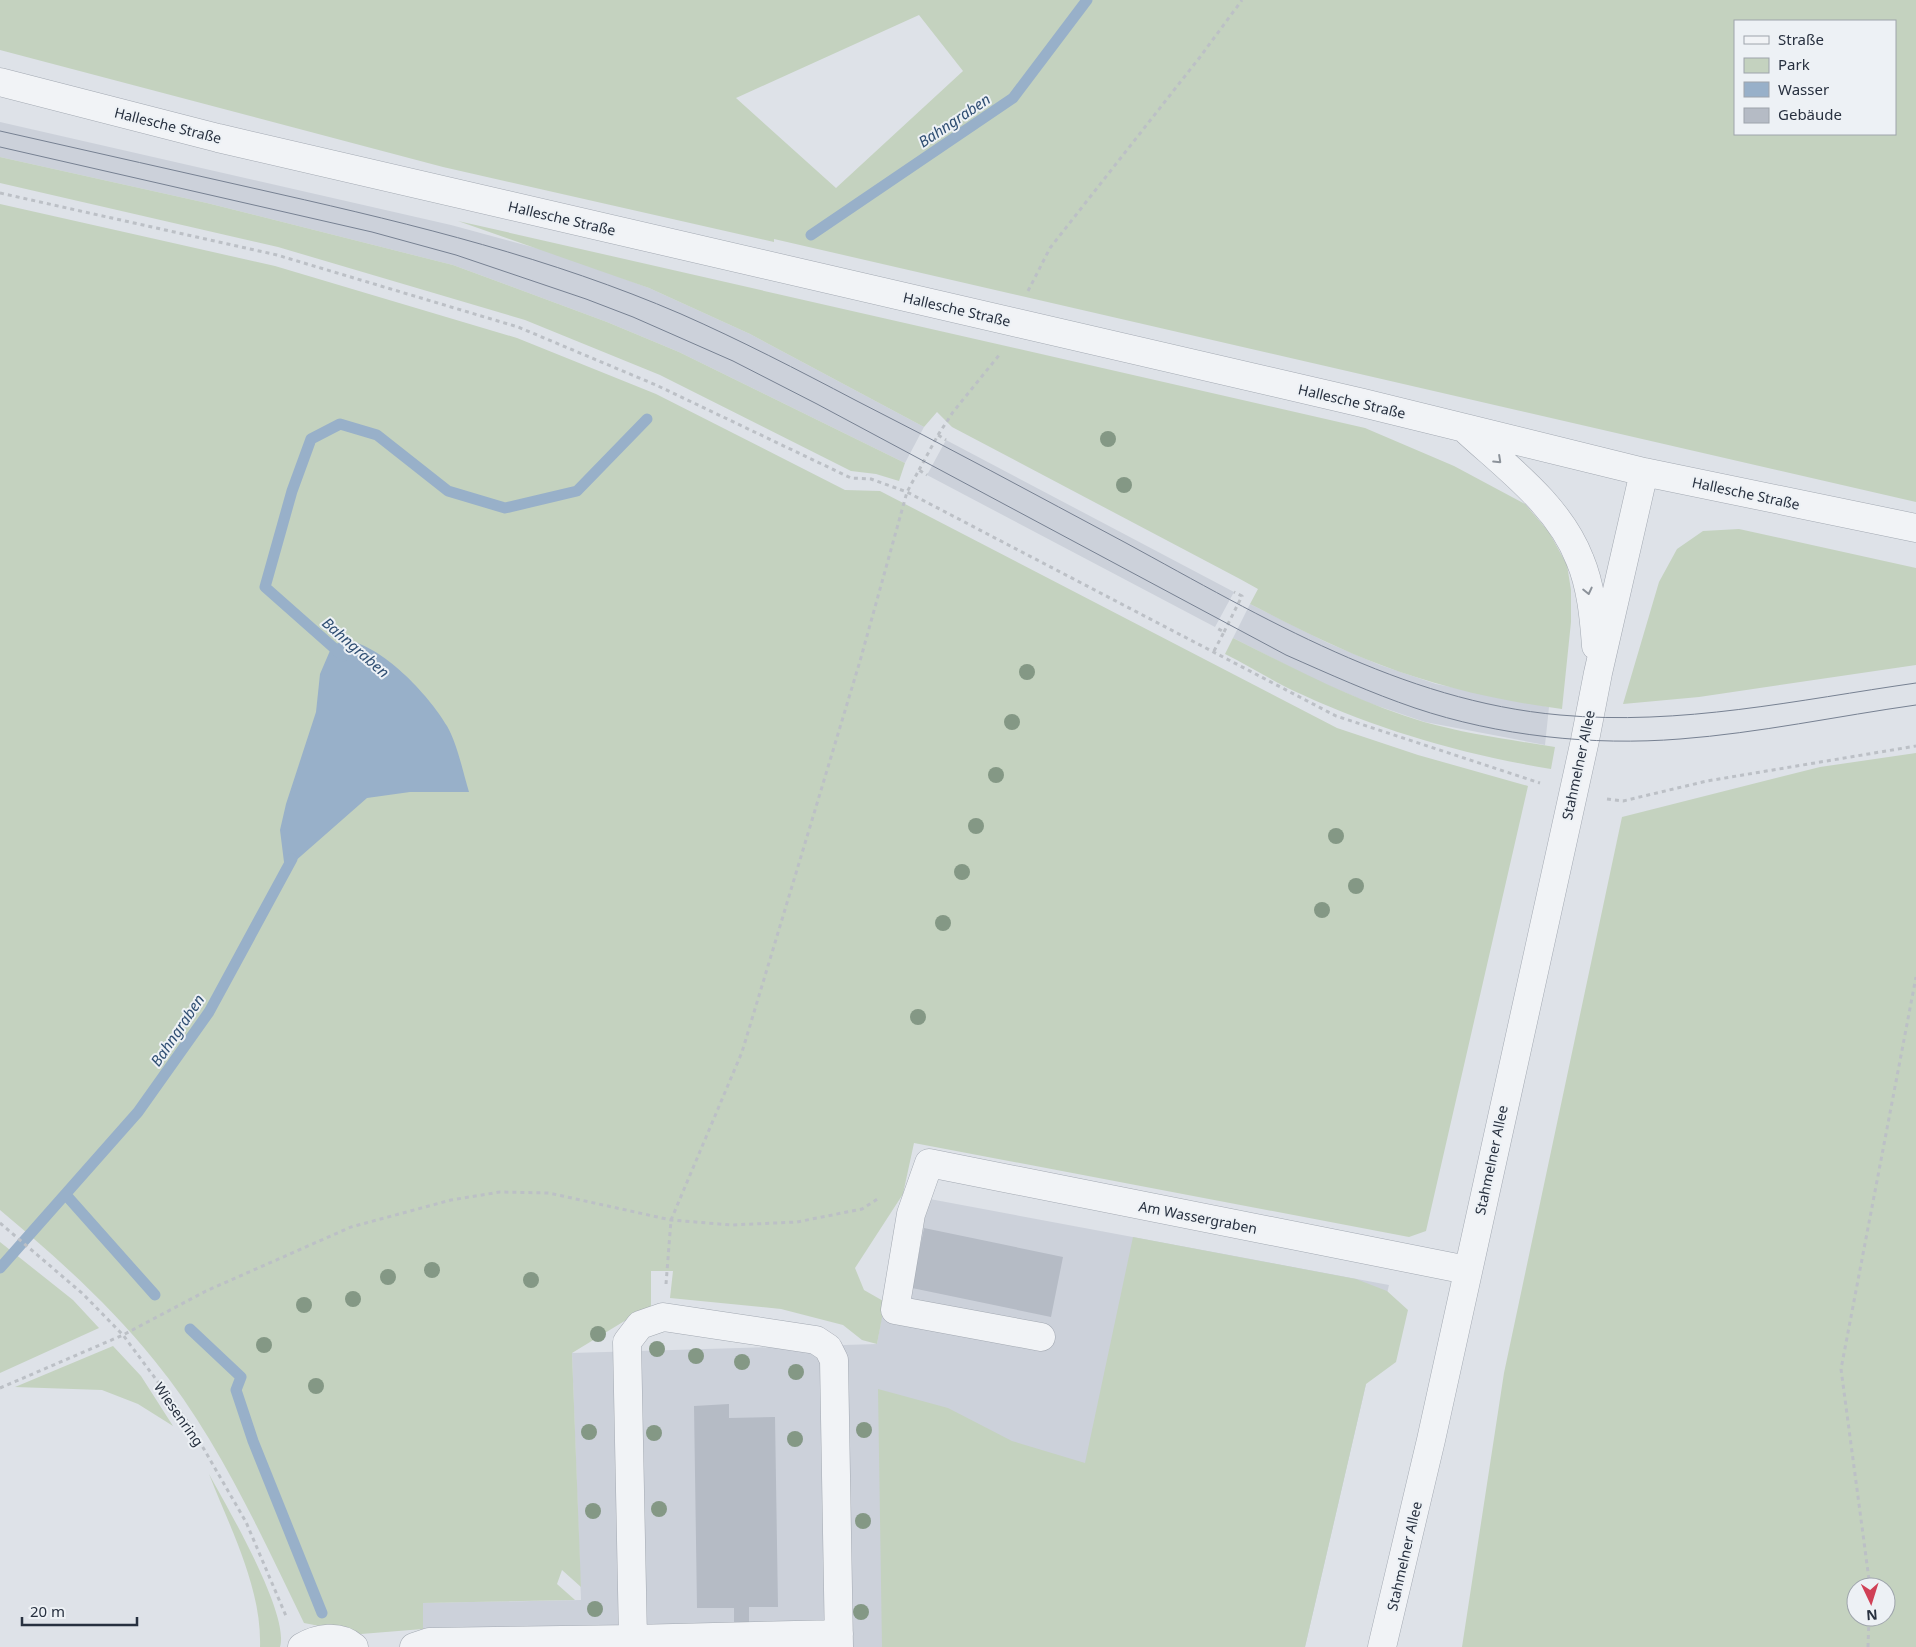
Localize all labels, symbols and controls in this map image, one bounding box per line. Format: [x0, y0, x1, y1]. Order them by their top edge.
legend [1734, 20, 1896, 135]
text: Straße [1778, 29, 1824, 49]
text: Park [1778, 54, 1810, 74]
text: Wasser [1778, 79, 1829, 99]
water label: Bahngraben [914, 89, 994, 151]
street label: Hallesche Straße [112, 103, 224, 148]
text: Gebäude [1778, 104, 1842, 124]
street label: Hallesche Straße [506, 196, 618, 240]
street label: Hallesche Straße [901, 287, 1013, 331]
street label: Hallesche Straße [1296, 379, 1408, 423]
one-way arrow [1493, 454, 1502, 463]
street label: Hallesche Straße [1690, 472, 1802, 514]
one-way arrow [1582, 586, 1593, 595]
water label: Bahngraben [318, 612, 394, 682]
street label: Stahmelner Allee [1557, 708, 1599, 822]
water label: Bahngraben [146, 990, 208, 1070]
street label: Stahmelner Allee [1470, 1103, 1512, 1217]
street label: Am Wassergraben [1137, 1196, 1259, 1238]
street label: Wiesenring [150, 1378, 208, 1450]
street label: Stahmelner Allee [1382, 1499, 1426, 1613]
north arrow [1846, 1577, 1896, 1627]
scale bar [22, 1594, 138, 1626]
text: 20 m [30, 1601, 65, 1621]
text: N [1866, 1606, 1878, 1625]

